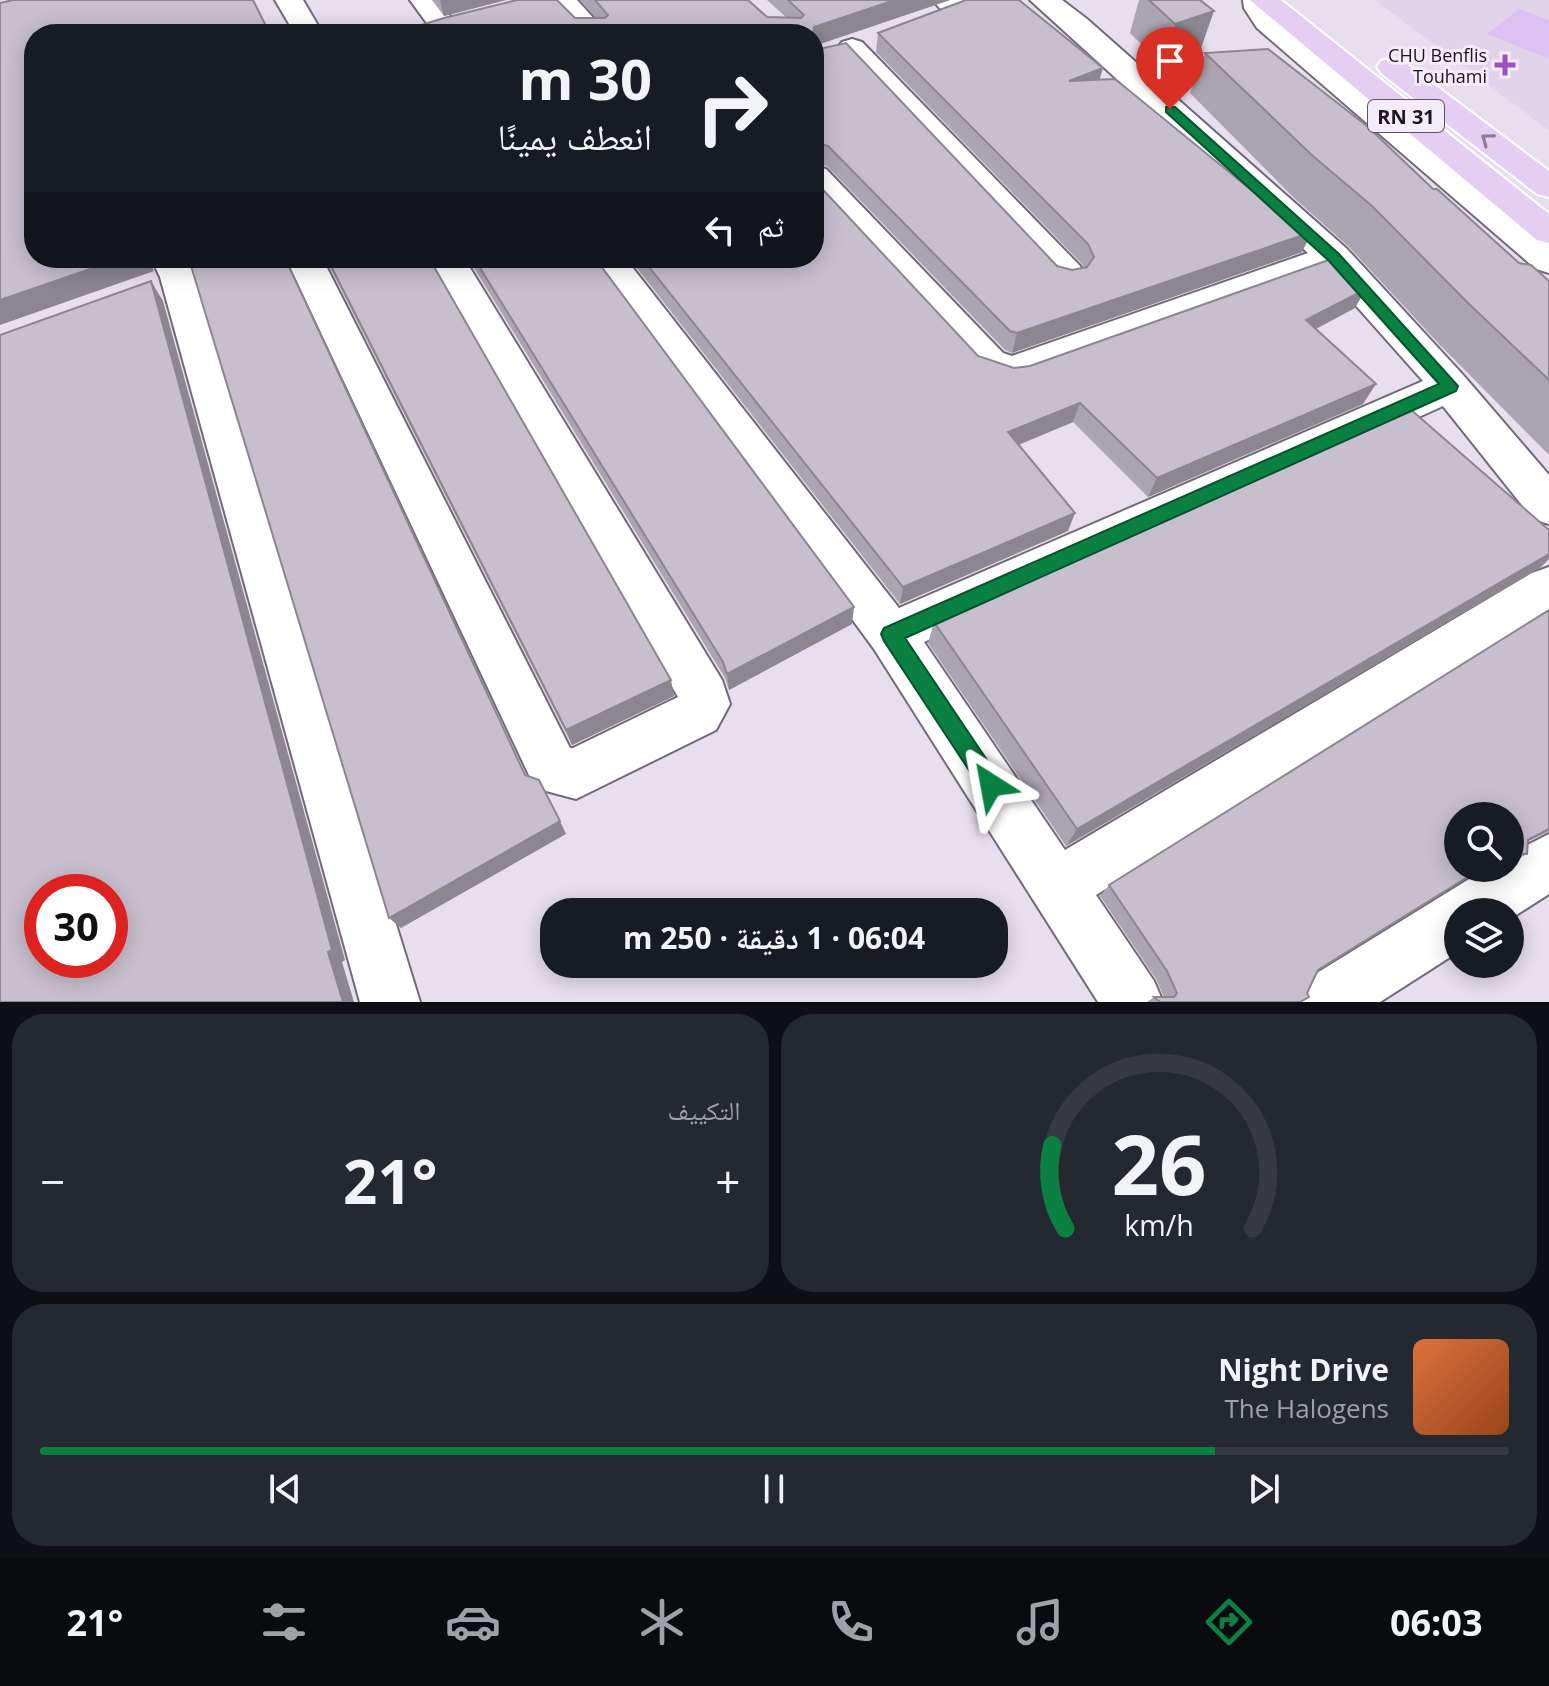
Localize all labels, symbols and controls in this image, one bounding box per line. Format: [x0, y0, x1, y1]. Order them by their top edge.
pin [1136, 27, 1204, 109]
icon: arrive [1148, 39, 1192, 83]
text: 30 m [518, 40, 652, 116]
place label: CHU Benflis Touhami [1388, 43, 1487, 88]
marker: CHU Benflis Touhami [1494, 54, 1516, 76]
icon: right [680, 56, 784, 160]
road number: RN 31 [1368, 100, 1444, 132]
text: انعطف يمينًا [497, 112, 652, 161]
one-way arrow [1481, 135, 1496, 149]
text: ثم [758, 205, 784, 246]
icon: left [698, 208, 742, 252]
position arrow [949, 743, 1033, 827]
map controls [1444, 802, 1524, 978]
button: search [1444, 802, 1524, 882]
speed limit sign: 30 [24, 874, 128, 978]
button: layers [1444, 898, 1524, 978]
text: 06:04 · 1 دقيقة · 250 m [623, 917, 925, 958]
text: التكييف [668, 1092, 741, 1128]
text: 26 [1111, 1106, 1206, 1219]
text: 21° [343, 1140, 437, 1222]
text: − [40, 1151, 65, 1211]
text: + [715, 1151, 741, 1211]
text: km/h [1124, 1205, 1193, 1244]
text: Night Drive [1218, 1349, 1389, 1390]
text: The Halogens [1225, 1390, 1389, 1426]
icon: previous [263, 1467, 307, 1511]
icon: pause [752, 1467, 796, 1511]
icon: next [1242, 1467, 1286, 1511]
icon: filters [256, 1594, 312, 1650]
icon: car [445, 1594, 501, 1650]
icon: climate [634, 1594, 690, 1650]
icon: phone [823, 1594, 879, 1650]
icon: music [1012, 1594, 1068, 1650]
icon: directions [1201, 1594, 1257, 1650]
text: 21° [67, 1598, 123, 1647]
text: 06:03 [1390, 1598, 1483, 1647]

